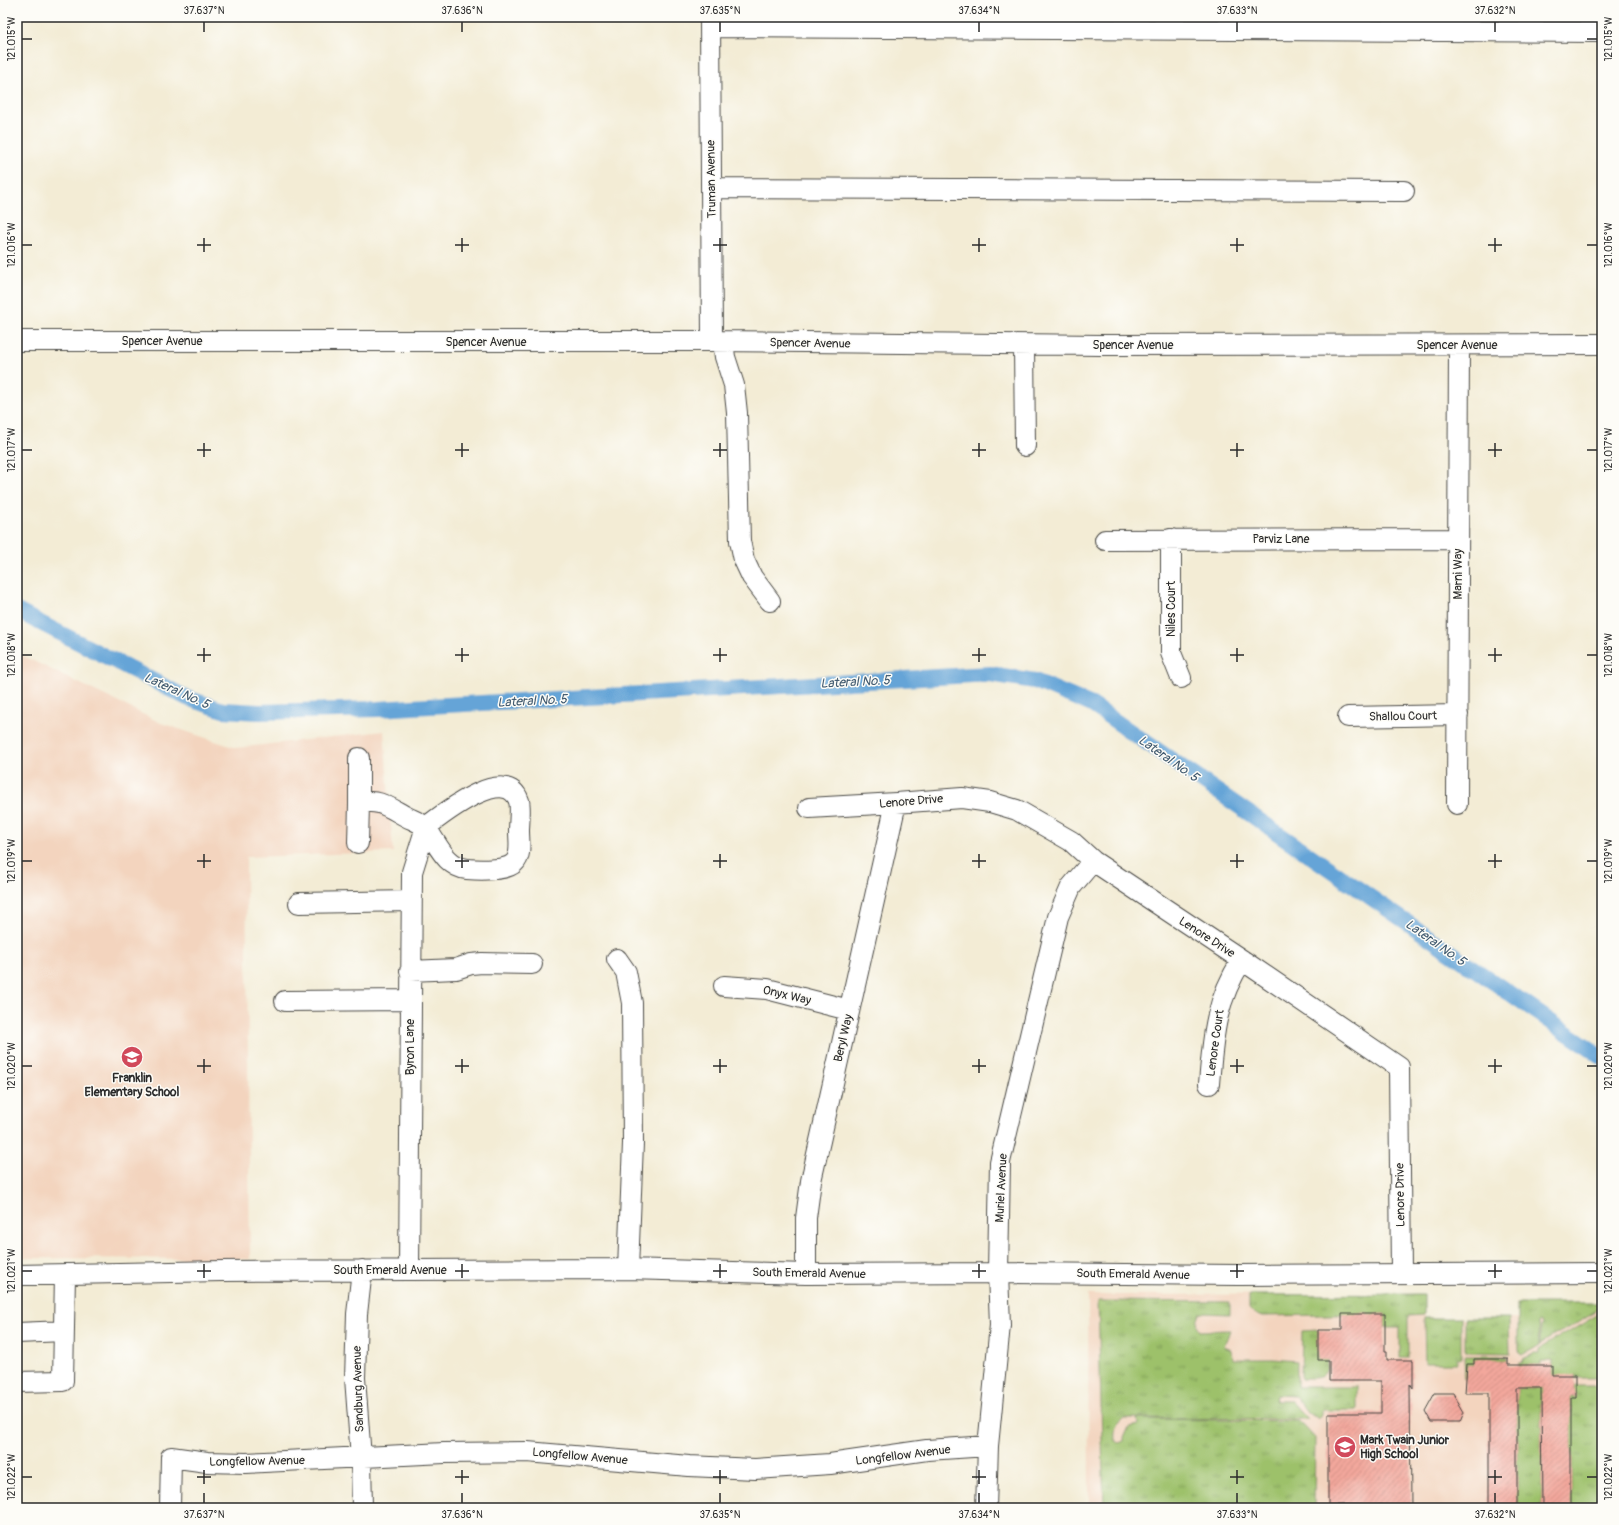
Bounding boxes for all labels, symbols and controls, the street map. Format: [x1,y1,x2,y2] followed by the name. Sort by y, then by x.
[184,5,225,17] text: 37.637°N
[441,5,483,17] text: 37.636°N
[699,5,741,17] text: 37.635°N
[958,5,1000,17] text: 37.634°N
[1216,5,1258,17] text: 37.633°N
[1474,5,1516,17] text: 37.632°N
[6,16,18,61] text: 121.015°W
[1603,16,1615,61] text: 121.015°W
[703,140,720,218] street label: Truman Avenue
[6,222,18,268] text: 121.016°W
[1603,222,1615,268] text: 121.016°W
[122,334,203,349] street label: Spencer Avenue
[446,335,527,350] street label: Spencer Avenue
[769,335,851,352] street label: Spencer Avenue
[1093,338,1174,353] street label: Spencer Avenue
[1417,338,1498,353] street label: Spencer Avenue
[6,427,18,472] text: 121.017°W
[1603,427,1615,472] text: 121.017°W
[1252,532,1310,547] street label: Parviz Lane
[1451,549,1466,600] street label: Marni Way
[1164,581,1179,637] street label: Niles Court
[6,632,18,677] text: 121.018°W
[1603,632,1615,677] text: 121.018°W
[141,669,213,713] water label: Lateral No. 5
[820,672,892,692] water label: Lateral No. 5
[497,691,569,711] water label: Lateral No. 5
[1369,708,1437,725] street label: Shallou Court
[1135,732,1203,786] water label: Lateral No. 5
[878,791,944,812] street label: Lenore Drive
[6,838,18,883] text: 121.019°W
[1603,838,1615,883] text: 121.019°W
[1176,914,1238,961] street label: Lenore Drive
[1402,916,1470,970] water label: Lateral No. 5
[761,983,812,1008] street label: Onyx Way
[1203,1008,1228,1078] street label: Lenore Court
[831,1013,856,1063] street label: Beryl Way
[403,1019,418,1075] street label: Byron Lane
[6,1042,18,1090] text: 121.020°W
[1603,1042,1615,1090] text: 121.020°W
[119,1044,145,1070] school or university icon: Franklin Elementary School
[85,1071,180,1100] place label: Franklin Elementary School
[992,1153,1011,1223] street label: Muriel Avenue
[1392,1163,1409,1227] street label: Lenore Drive
[6,1248,18,1293] text: 121.021°W
[1603,1248,1615,1293] text: 121.021°W
[333,1263,447,1278] street label: South Emerald Avenue
[752,1265,866,1282] street label: South Emerald Avenue
[1076,1266,1190,1283] street label: South Emerald Avenue
[349,1345,368,1433] street label: Sandburg Avenue
[1360,1433,1450,1462] place label: Mark Twain Junior High School
[1332,1434,1358,1460] school or university icon: Mark Twain Junior High School
[855,1442,952,1469] street label: Longfellow Avenue
[532,1445,628,1468] street label: Longfellow Avenue
[6,1453,18,1500] text: 121.022°W
[209,1453,305,1470] street label: Longfellow Avenue
[1603,1453,1615,1500] text: 121.022°W
[184,1509,225,1521] text: 37.637°N
[441,1509,483,1521] text: 37.636°N
[699,1509,741,1521] text: 37.635°N
[958,1509,1000,1521] text: 37.634°N
[1216,1509,1258,1521] text: 37.633°N
[1474,1509,1516,1521] text: 37.632°N

